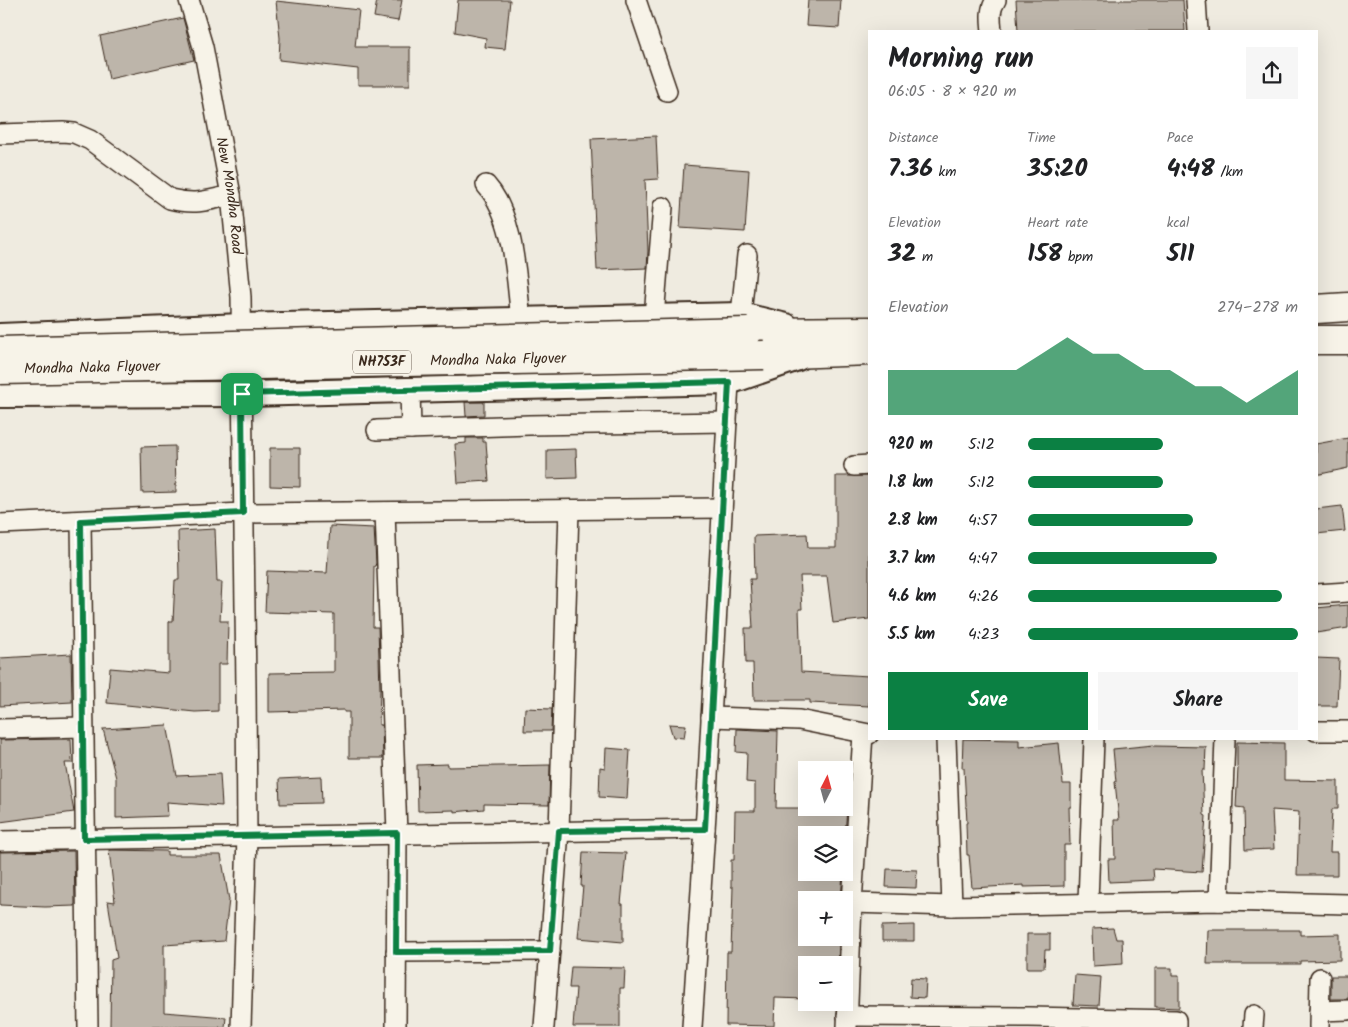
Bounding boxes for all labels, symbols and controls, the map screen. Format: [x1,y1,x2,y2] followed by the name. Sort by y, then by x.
[888,37,1034,82] text: Morning run
[1246,47,1298,99] button: share
[888,79,1017,104] text: 06:05 · 8 × 920 m
[888,127,938,149] text: Distance
[1027,127,1056,149] text: Time
[1167,127,1193,149] text: Pace
[208,135,249,256] street label: New Mondha Road
[888,149,933,189] text: 7.36
[1027,149,1087,189] text: 35:20
[1167,149,1215,189] text: 4:48
[933,161,956,183] text: km
[1215,161,1243,183] text: /km
[888,212,941,234] text: Elevation
[1027,212,1088,234] text: Heart rate
[1167,212,1189,234] text: kcal
[888,234,916,274] text: 32
[1027,234,1062,274] text: 158
[1167,234,1194,274] text: 511
[916,246,933,268] text: m
[1062,246,1093,268] text: bpm
[888,295,949,320] text: Elevation
[1217,295,1298,320] text: 274–278 m
[430,347,567,374] street label: Mondha Naka Flyover
[353,351,411,374] road number: NH753F
[24,355,161,382] street label: Mondha Naka Flyover
[221,373,263,415] pin
[228,380,256,408] icon: arrive
[888,432,933,457] text: 920 m
[968,432,995,457] text: 5:12
[888,470,933,495] text: 1.8 km
[968,470,995,495] text: 5:12
[888,508,938,533] text: 2.8 km
[968,508,997,533] text: 4:57
[888,546,935,571] text: 3.7 km
[968,546,997,571] text: 4:47
[888,584,936,609] text: 4.6 km
[968,584,999,609] text: 4:26
[888,622,935,647] text: 5.5 km
[968,622,999,647] text: 4:23
[888,672,1088,730] button: Save
[1098,672,1298,730] button: Share
[798,761,852,816] north arrow
[798,761,853,1011] map controls
[798,826,853,881] button: layers
[798,891,853,946] button: +
[798,956,853,1011] button: −

